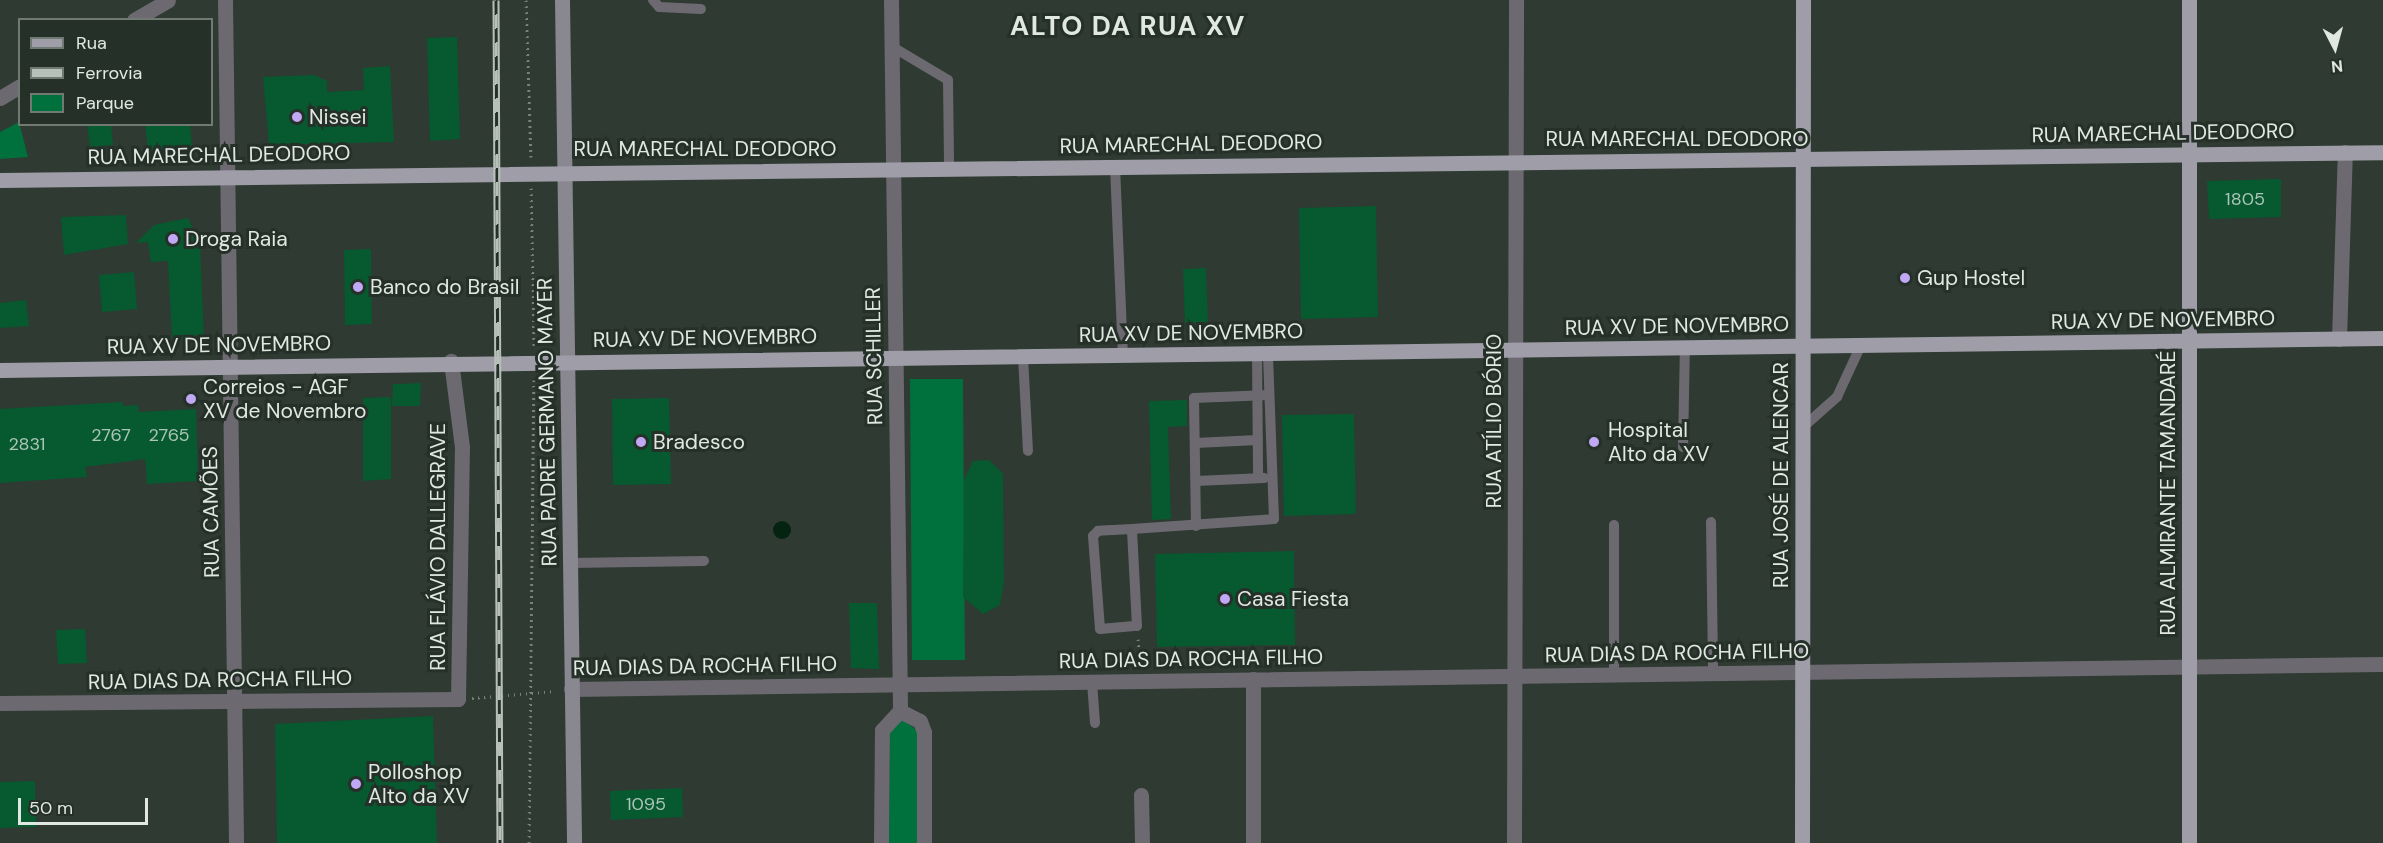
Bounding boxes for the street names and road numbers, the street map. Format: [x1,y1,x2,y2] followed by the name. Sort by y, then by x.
[2031,118,2295,148] street label: RUA MARECHAL DEODORO
[1545,126,1809,152] street label: RUA MARECHAL DEODORO
[1059,129,1323,159] street label: RUA MARECHAL DEODORO
[573,136,837,162] street label: RUA MARECHAL DEODORO
[87,140,351,170] street label: RUA MARECHAL DEODORO
[532,278,562,566] street label: RUA PADRE GERMANO MAYER
[860,287,888,425] street label: RUA SCHILLER
[2051,305,2275,335] street label: RUA XV DE NOVEMBRO
[1565,311,1789,341] street label: RUA XV DE NOVEMBRO
[1079,318,1303,348] street label: RUA XV DE NOVEMBRO
[593,323,817,353] street label: RUA XV DE NOVEMBRO
[107,330,331,360] street label: RUA XV DE NOVEMBRO
[1481,334,1507,508] street label: RUA ATÍLIO BÓRIO
[2155,351,2181,635] street label: RUA ALMIRANTE TAMANDARÉ
[1768,362,1794,588] street label: RUA JOSÉ DE ALENCAR
[425,423,451,671] street label: RUA FLÁVIO DALLEGRAVE
[197,446,225,578] street label: RUA CAMÕES
[1545,638,1809,668] street label: RUA DIAS DA ROCHA FILHO
[1059,644,1323,674] street label: RUA DIAS DA ROCHA FILHO
[573,651,837,681] street label: RUA DIAS DA ROCHA FILHO
[88,665,352,695] street label: RUA DIAS DA ROCHA FILHO

